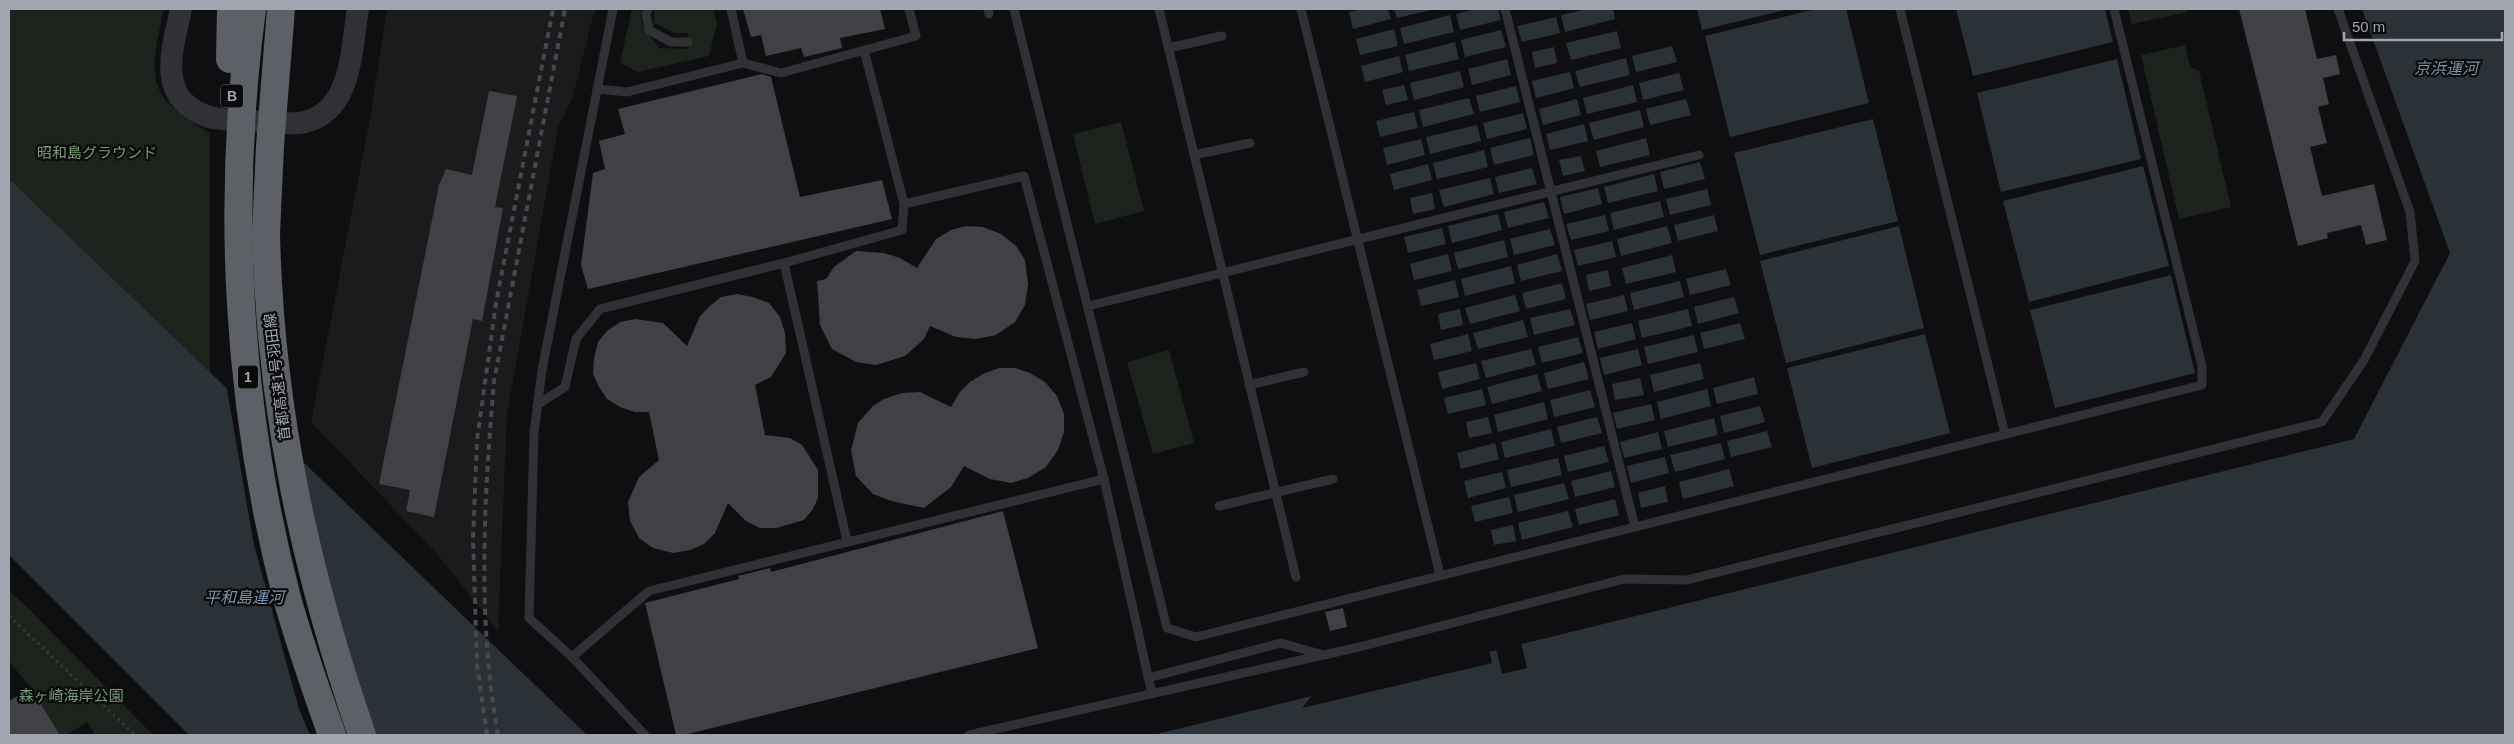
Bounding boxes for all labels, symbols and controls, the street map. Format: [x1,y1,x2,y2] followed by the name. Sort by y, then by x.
[2344,10,2502,42] scale bar
[2352,18,2385,35] text: 50 m
[2414,60,2481,77] water label: 京浜運河
[221,84,243,108] road number: B
[37,144,157,161] park label: 昭和島グラウンド
[261,312,293,442] street label: 首都高速1号羽田線
[238,366,258,388] road number: 1
[204,589,287,606] water label: 平和島運河
[18,687,124,704] park label: 森ヶ崎海岸公園

